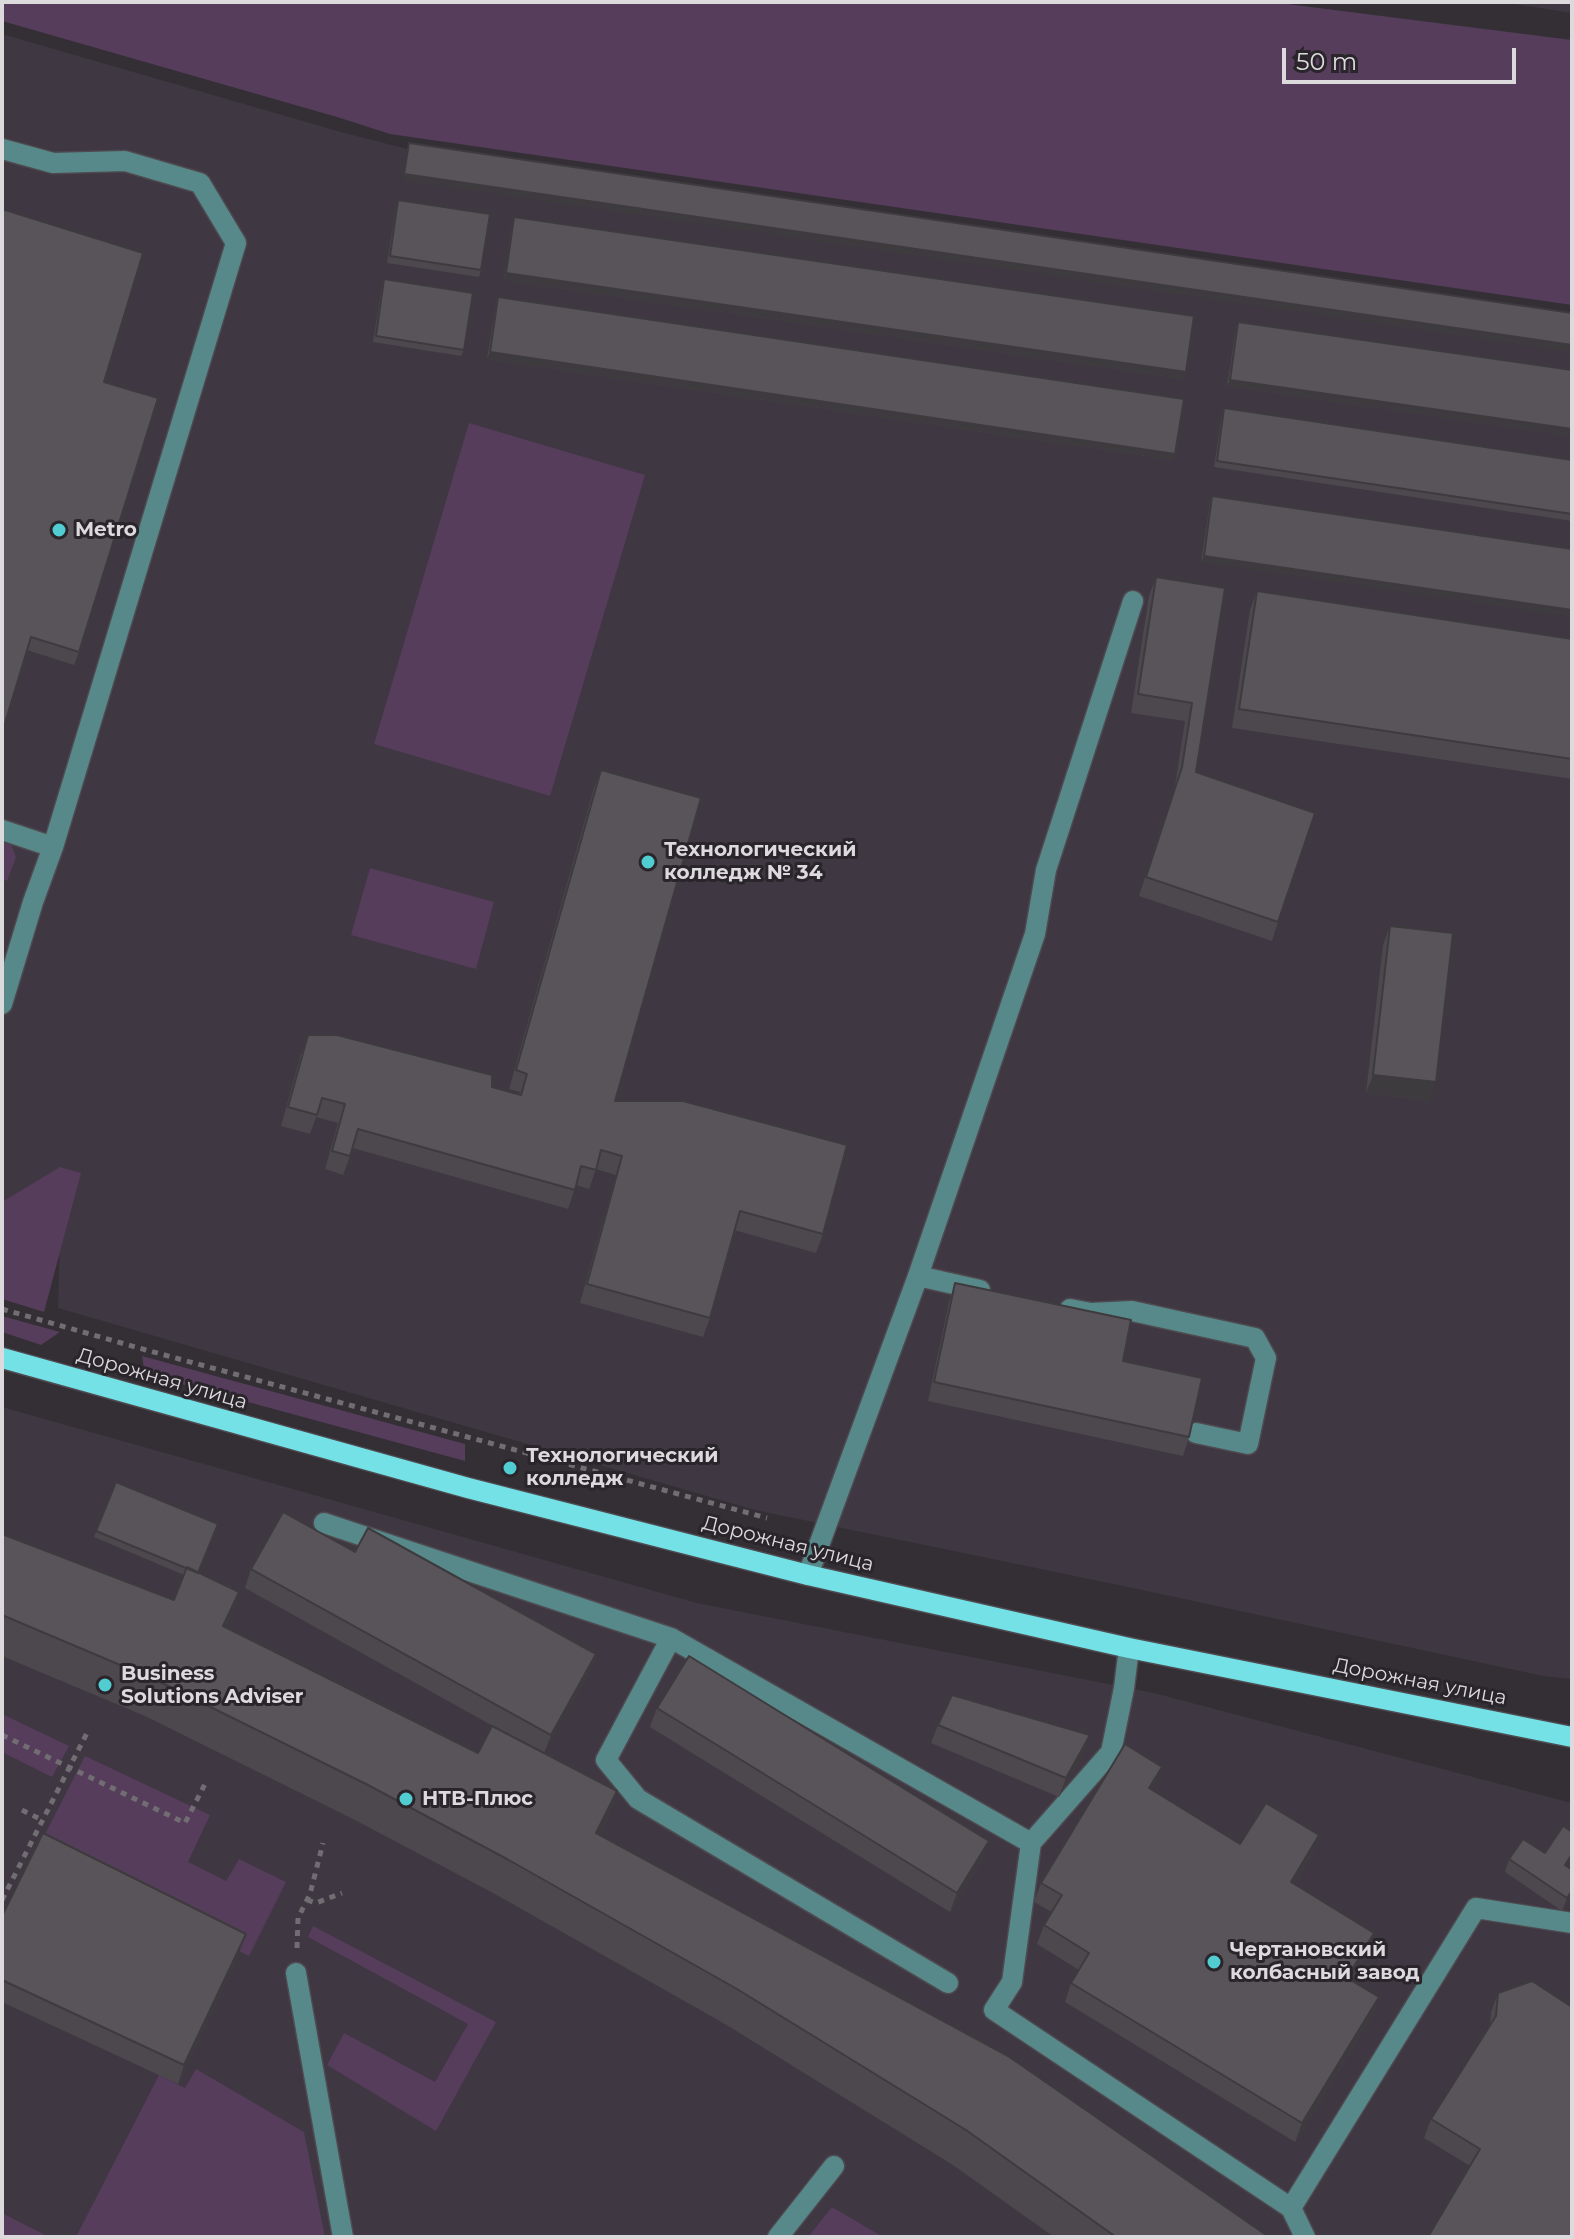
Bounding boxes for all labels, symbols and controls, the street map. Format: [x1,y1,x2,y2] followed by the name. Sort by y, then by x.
[1286,32,1520,82] scale bar
[1296,47,1357,76] text: 50 m
[75,518,137,542] place label: Metro
[50,521,68,539] marker: Metro
[664,838,856,885] place label: Технологический колледж № 34
[639,853,657,871] marker: Технологический колледж № 34
[74,1343,250,1415] street label: Дорожная улица
[526,1444,718,1491] place label: Технологический колледж
[501,1459,519,1477] marker: Технологический колледж
[700,1511,876,1577] street label: Дорожная улица
[1331,1653,1509,1711] street label: Дорожная улица
[121,1662,303,1709] place label: Business Solutions Adviser
[96,1676,114,1694] marker: Business Solutions Adviser
[422,1787,533,1811] place label: НТВ-Плюс
[397,1790,415,1808] marker: НТВ-Плюс
[1230,1938,1420,1985] place label: Чертановский колбасный завод
[1205,1953,1223,1971] marker: Чертановский колбасный завод

